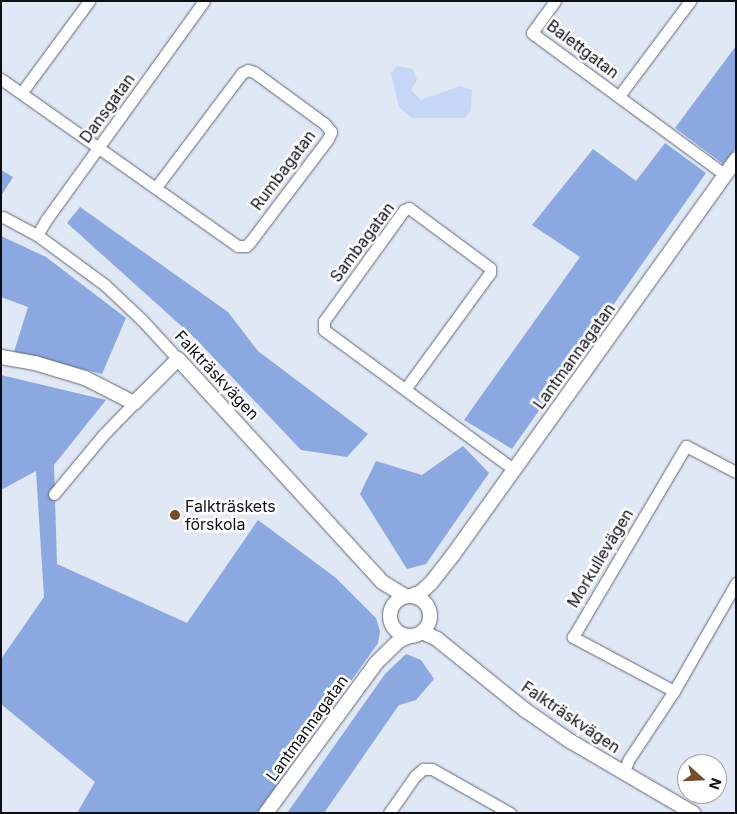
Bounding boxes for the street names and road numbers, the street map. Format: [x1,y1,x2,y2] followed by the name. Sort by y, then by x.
[543,16,623,82] street label: Balettgatan
[75,70,139,146] street label: Dansgatan
[247,126,319,214] street label: Rumbagatan
[326,198,398,286] street label: Sambagatan
[529,299,619,413] street label: Lantmannagatan
[171,327,263,423] street label: Falkträskvägen
[563,505,637,611] street label: Morkullevägen
[262,671,352,785] street label: Lantmannagatan
[518,677,624,757] street label: Falkträskvägen

